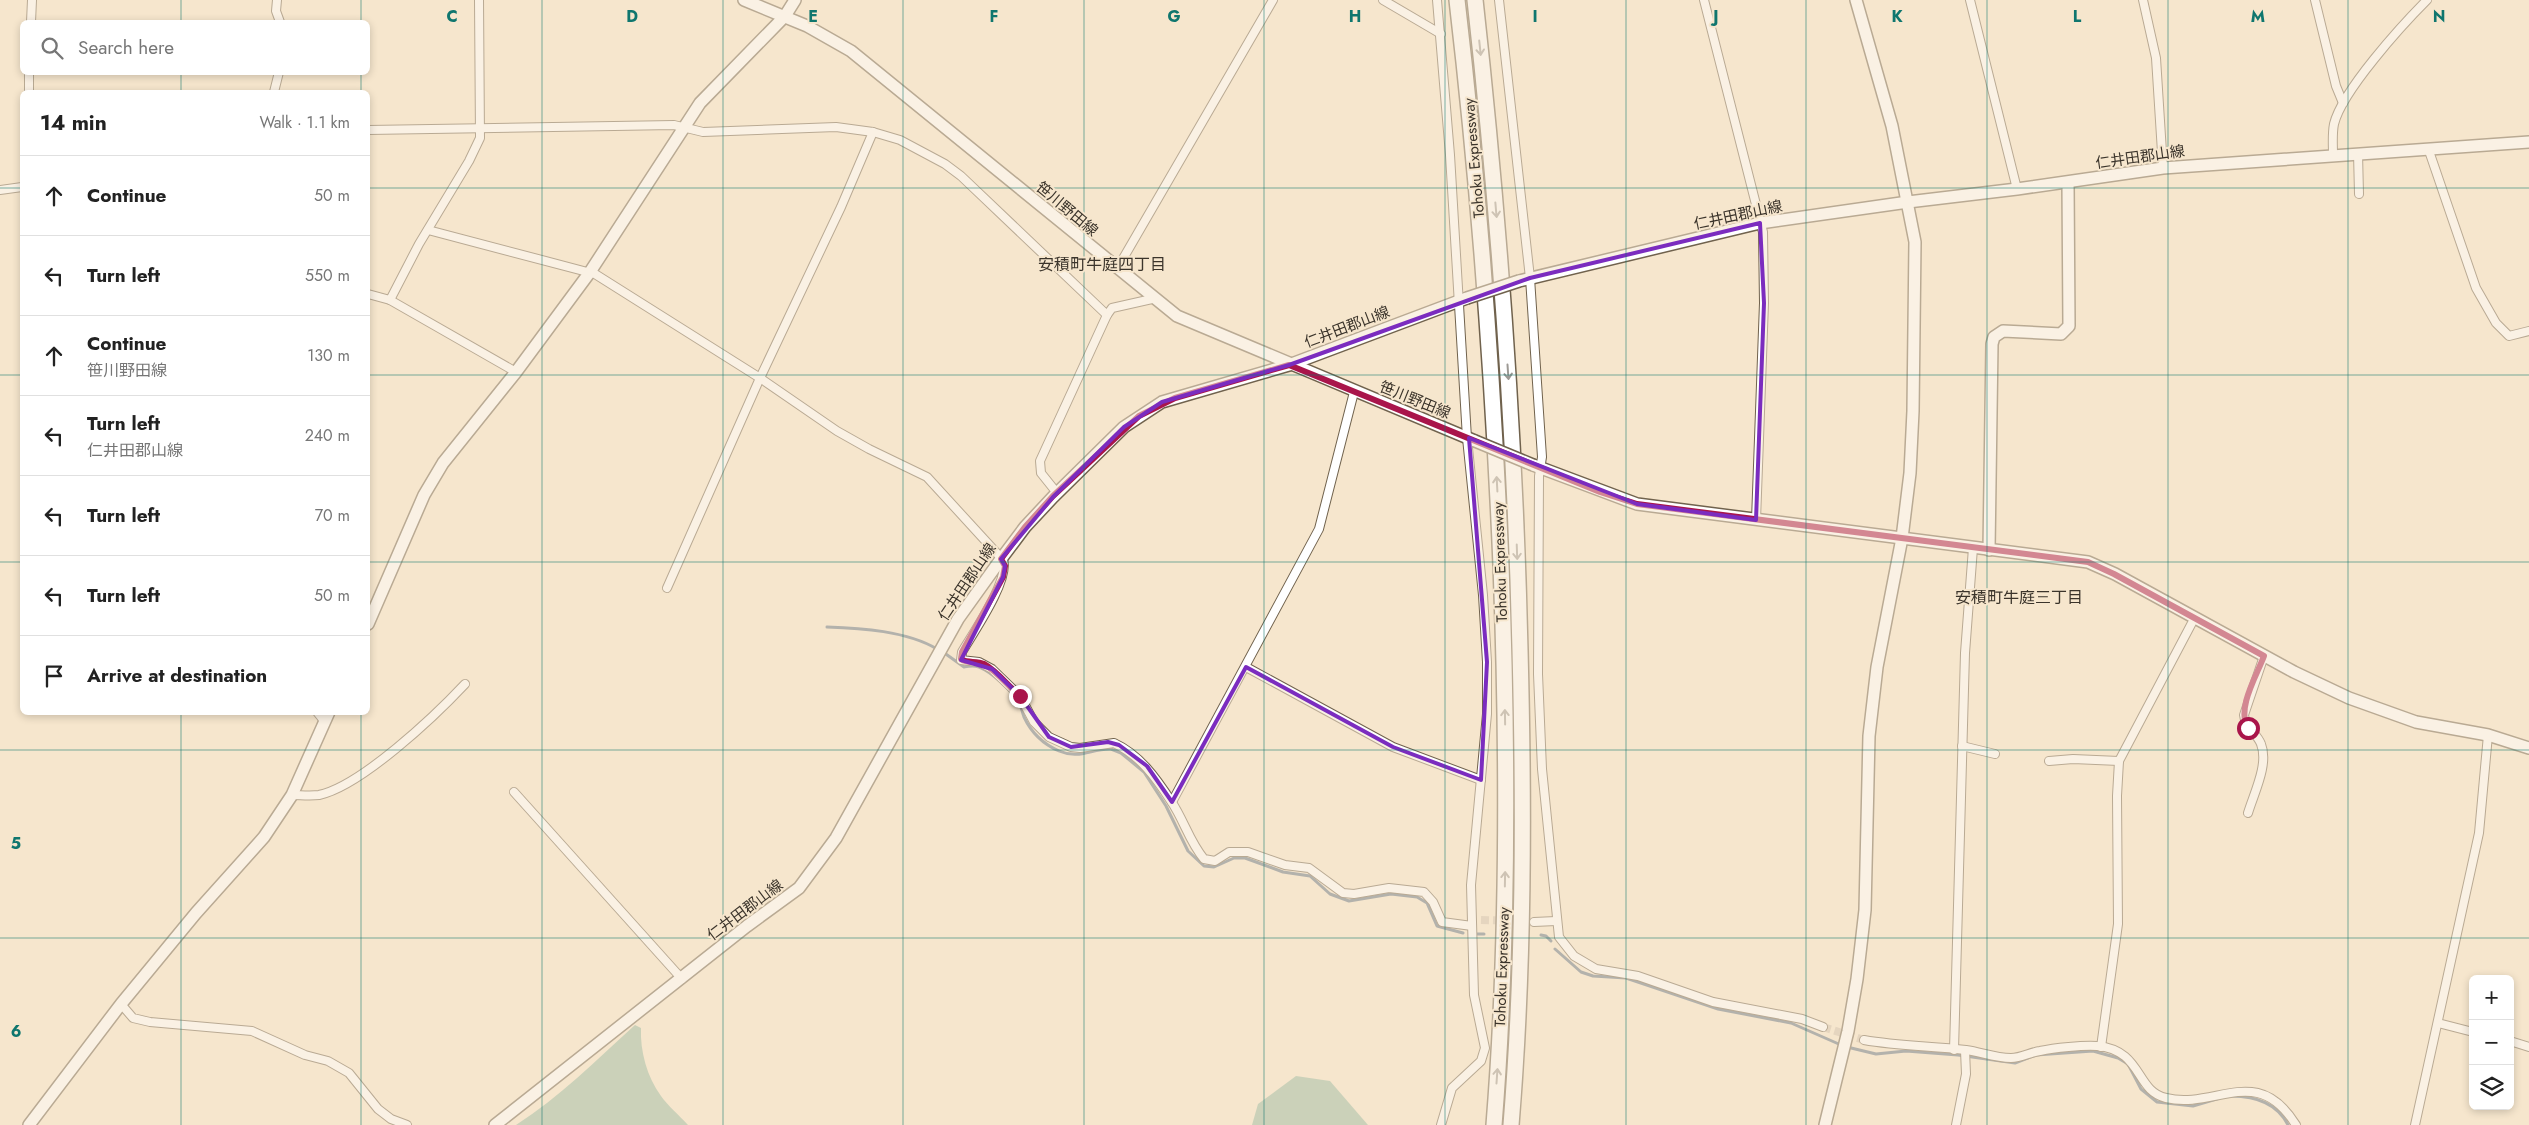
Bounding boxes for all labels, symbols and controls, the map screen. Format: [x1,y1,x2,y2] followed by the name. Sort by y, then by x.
[446,5,458,28] text: C
[626,5,638,28] text: D
[808,5,818,28] text: E
[990,5,998,28] text: F
[1167,5,1181,28] text: G
[1349,5,1361,28] text: H
[1532,5,1538,28] text: I
[1710,5,1719,28] text: J
[1891,5,1903,28] text: K
[2073,5,2082,28] text: L
[2251,5,2265,28] text: M
[2433,5,2445,28] text: N
[20,20,370,75] search box
[38,34,66,62] icon: search
[78,34,174,61] text: Search here
[1475,40,1485,56] one-way arrow
[1458,97,1490,219] street label: Tohoku Expressway
[40,108,107,138] text: 14 min
[259,111,350,134] text: Walk · 1.1 km
[2094,140,2186,174] street label: 仁井田郡山線
[1031,176,1103,242] street label: 笹川野田線
[40,182,68,210] icon: ahead
[87,182,166,209] text: Continue
[314,184,350,207] text: 50 m
[1692,195,1784,235] street label: 仁井田郡山線
[1491,202,1501,218] one-way arrow
[1038,253,1166,276] district label: 安積町牛庭四丁目
[40,262,68,290] icon: left
[87,262,160,289] text: Turn left
[305,264,350,287] text: 550 m
[1301,301,1393,353] street label: 仁井田郡山線
[87,330,166,357] text: Continue
[40,342,68,370] icon: ahead
[307,344,350,367] text: 130 m
[87,359,167,382] text: 笹川野田線
[1504,364,1513,380] one-way arrow
[1376,376,1454,424] street label: 笹川野田線
[87,410,160,437] text: Turn left
[40,422,68,450] icon: left
[305,424,350,447] text: 240 m
[87,439,183,462] text: 仁井田郡山線
[1493,476,1502,492] one-way arrow
[1487,501,1513,622] street label: Tohoku Expressway
[40,502,68,530] icon: left
[87,502,160,529] text: Turn left
[315,504,350,527] text: 70 m
[933,539,1001,625] street label: 仁井田郡山線
[1513,544,1522,560] one-way arrow
[40,582,68,610] icon: left
[87,582,160,609] text: Turn left
[314,584,350,607] text: 50 m
[1955,586,2083,609] district label: 安積町牛庭三丁目
[40,662,68,690] icon: arrive
[87,662,267,689] text: Arrive at destination
[1009,685,1032,708] route end
[1500,709,1510,725] one-way arrow
[2237,717,2260,740] route start
[11,832,21,855] text: 5
[1500,871,1510,888] one-way arrow
[702,874,788,946] street label: 仁井田郡山線
[1489,906,1515,1027] street label: Tohoku Expressway
[2469,975,2514,1110] map controls
[2469,975,2514,1020] button: +
[11,1020,21,1043] text: 6
[2469,1020,2514,1065] button: −
[2469,1065,2514,1110] button: layers
[1492,1069,1501,1085] one-way arrow

